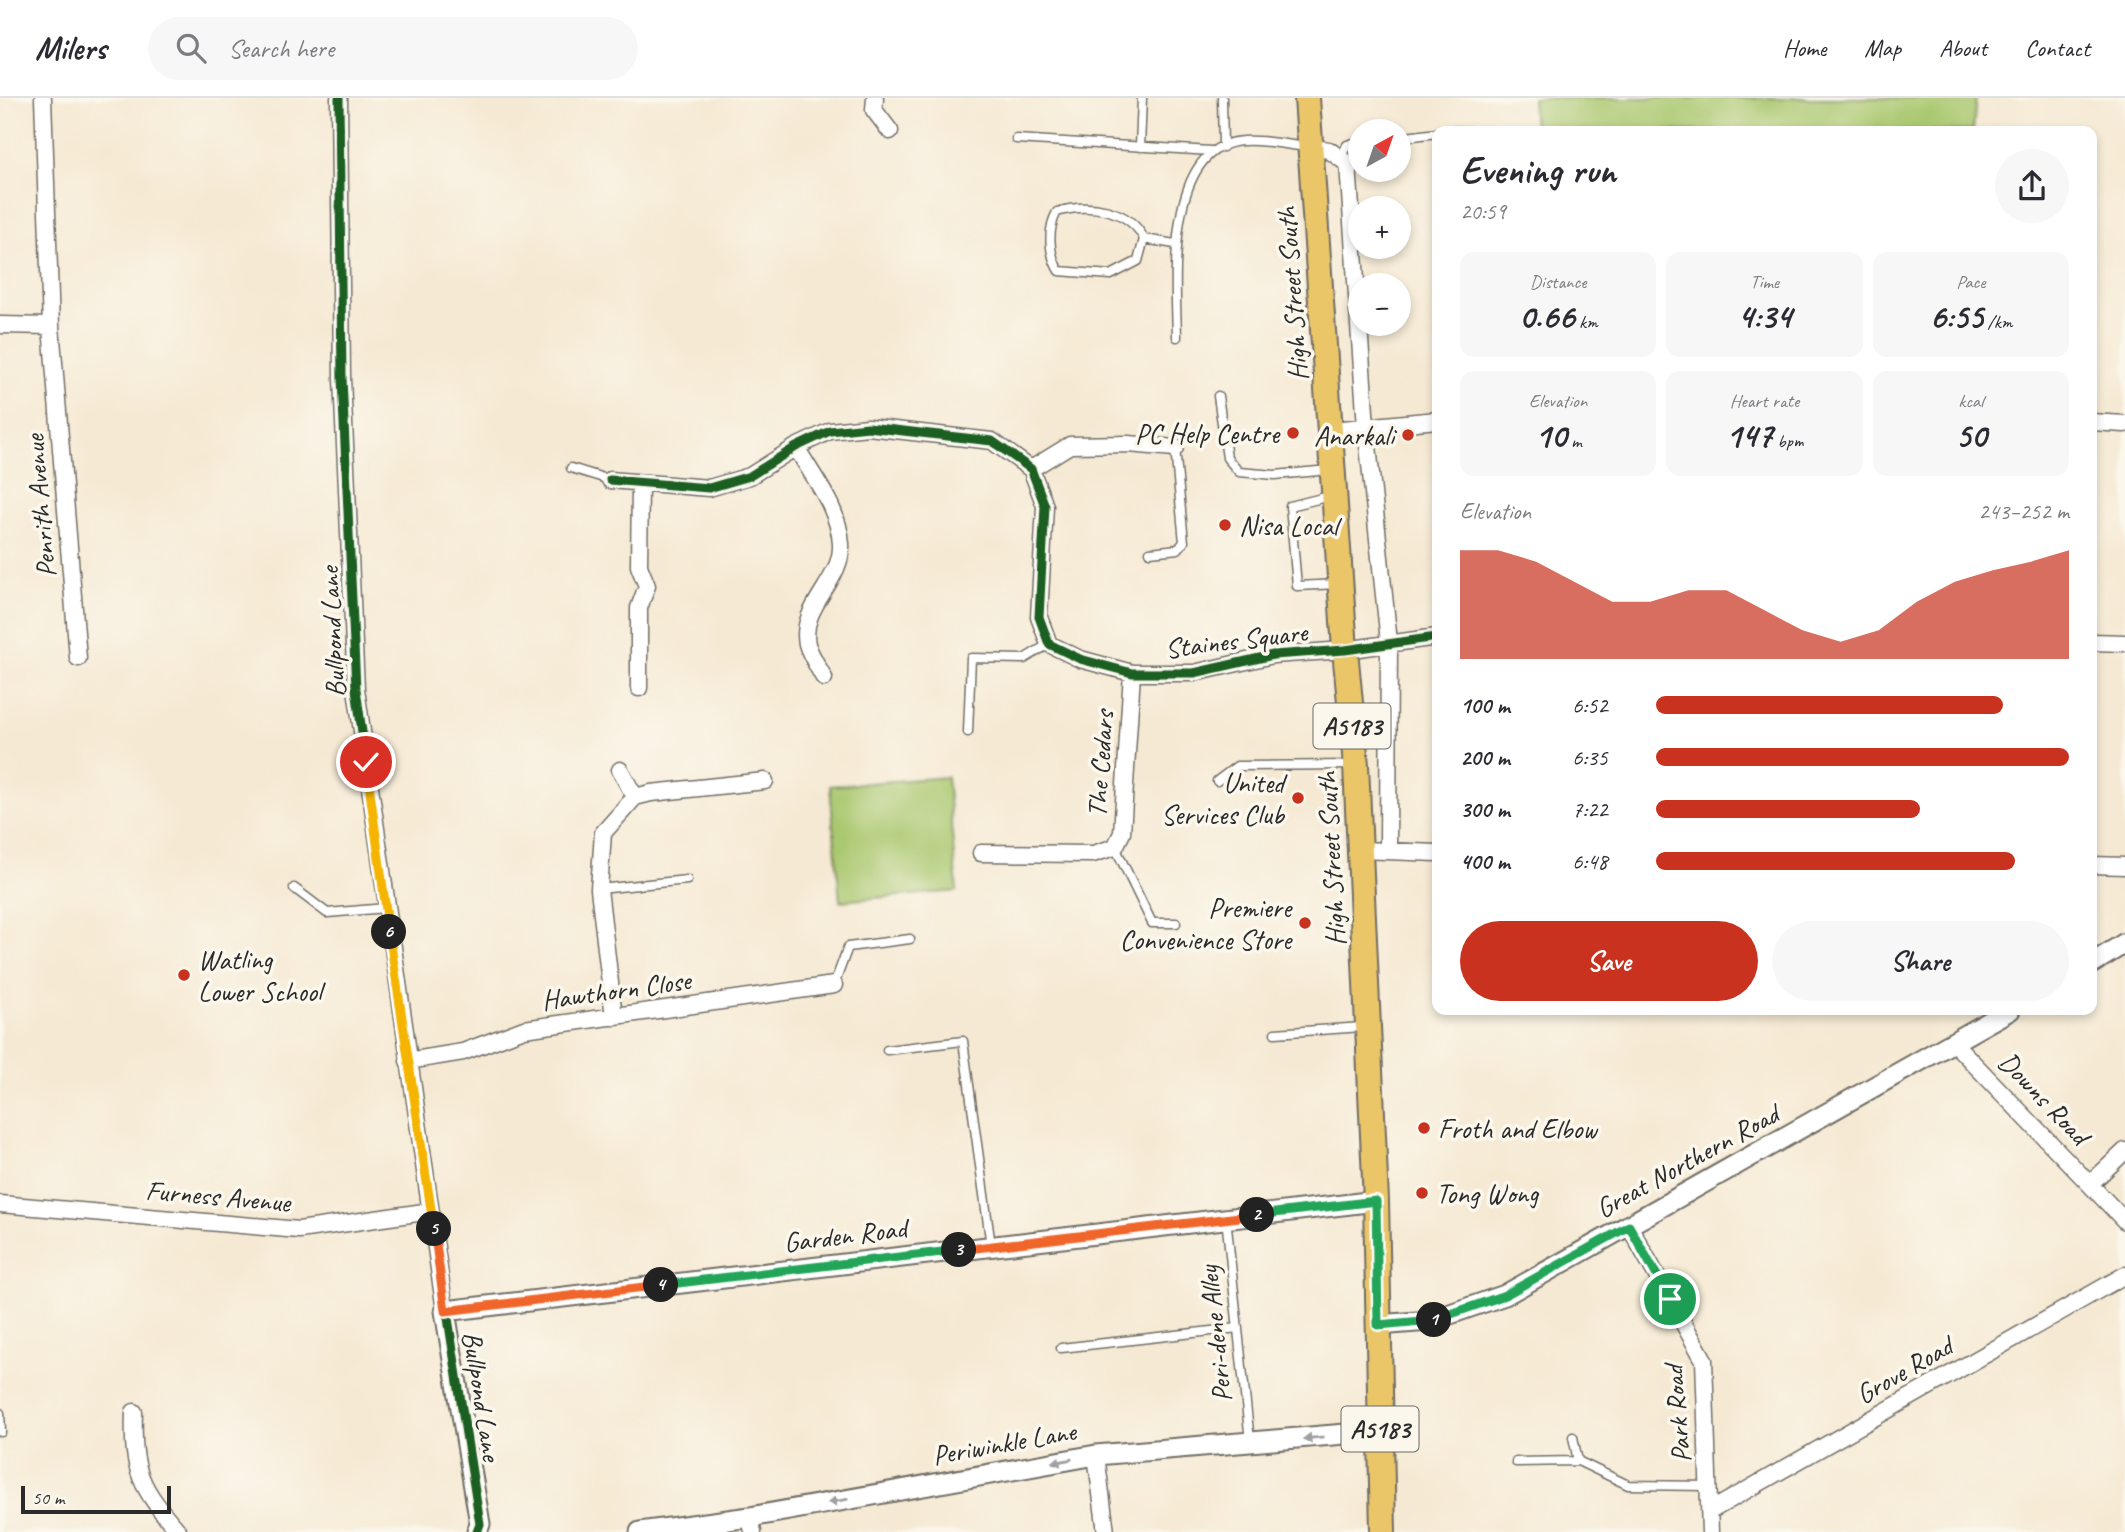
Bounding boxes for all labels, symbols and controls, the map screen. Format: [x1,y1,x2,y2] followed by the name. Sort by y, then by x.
[148,17,638,80] search box
[35,27,106,69] text: Milers
[172,29,210,67] icon: search
[228,32,334,65] text: Search here
[1783,33,1826,63] text: Home
[1864,33,1901,63] text: Map
[1939,33,1987,63] text: About
[2025,33,2090,63] text: Contact
[1348,119,1410,182] north arrow
[1348,119,1411,336] map controls
[1460,147,1616,194] text: Evening run
[1995,149,2069,223] button: share
[1348,196,1411,259] button: +
[1460,197,1506,226] text: 20:59
[1268,204,1316,382] street label: High Street South
[1530,270,1587,294] text: Distance
[1750,270,1779,294] text: Time
[1956,270,1985,294] text: Pace
[1348,273,1411,336] button: −
[1519,294,1574,339] text: 0.66
[1737,294,1792,339] text: 4:34
[1929,294,1983,339] text: 6:55
[1574,310,1598,334] text: km
[1983,310,2012,334] text: /km
[1529,389,1587,413] text: Elevation
[1730,389,1799,413] text: Heart rate
[1958,389,1983,413] text: kcal
[1535,413,1566,458] text: 10
[1726,413,1773,458] text: 147
[1955,413,1986,458] text: 50
[1135,416,1281,451] place label: PC Help Centre
[1314,418,1398,453] place label: Anarkali
[1285,425,1301,441] marker: PC Help Centre
[1400,427,1416,443] marker: Anarkali
[1566,429,1582,453] text: m
[1773,429,1803,453] text: bpm
[16,431,64,579] street label: Penrith Avenue
[1460,497,1531,526] text: Elevation
[1978,497,2069,526] text: 243–252 m
[1239,508,1343,543] place label: Nisa Local
[1217,517,1233,533] marker: Nisa Local
[311,564,353,698] street label: Bullpond Lane
[1163,614,1311,666] street label: Staines Square
[1460,691,1510,720] text: 100 m
[1572,691,1608,720] text: 6:52
[1314,704,1390,748] road number: A5183
[1079,707,1121,819] street label: The Cedars
[336,732,396,792] pin
[347,743,385,781] icon: check
[1460,743,1510,772] text: 200 m
[1572,743,1608,772] text: 6:35
[1161,765,1288,832] place label: United Services Club
[1309,769,1353,947] street label: High Street South
[1290,790,1306,806] marker: United Services Club
[1460,795,1510,824] text: 300 m
[1572,795,1608,824] text: 7:22
[1460,847,1510,876] text: 400 m
[1572,847,1608,876] text: 6:48
[1120,890,1293,957] place label: Premiere Convenience Store
[372,914,406,950] pin: 6
[1297,915,1313,931] marker: Premiere Convenience Store
[384,919,393,943] text: 6
[1460,921,1758,1001] button: Save
[1772,921,2069,1001] button: Share
[198,942,327,1009] place label: Watling Lower School
[539,962,695,1018] street label: Hawthorn Close
[176,967,192,983] marker: Watling Lower School
[1991,1044,2100,1155] street label: Downs Road
[1589,1094,1788,1226] street label: Great Northern Road
[1438,1111,1599,1146] place label: Froth and Elbow
[1416,1120,1432,1136] marker: Froth and Elbow
[144,1172,294,1220] street label: Furness Avenue
[1436,1176,1539,1211] place label: Tong Wong
[1414,1185,1430,1201] marker: Tong Wong
[1240,1198,1274,1232] pin: 2
[1252,1202,1261,1226] text: 2
[782,1210,912,1260] street label: Garden Road
[416,1212,452,1246] pin: 5
[429,1216,438,1240] text: 5
[942,1232,976,1268] pin: 3
[954,1237,963,1261] text: 3
[1190,1262,1240,1404] street label: Peri-dene Alley
[644,1268,678,1302] pin: 4
[1640,1269,1700,1329] pin
[656,1272,665,1296] text: 4
[1651,1280,1689,1318] icon: arrive
[1416,1302,1452,1338] pin: 1
[1429,1307,1438,1331] text: 1
[1849,1326,1962,1412] street label: Grove Road
[454,1329,510,1465] street label: Bullpond Lane
[1655,1360,1699,1464] street label: Park Road
[1342,1406,1418,1452] road number: A5183
[930,1413,1080,1473] street label: Periwinkle Lane
[1301,1433,1323,1444] one-way arrow
[1051,1456,1073,1467] one-way arrow
[21,1483,172,1515] scale bar
[32,1486,64,1510] text: 50 m
[827,1496,849,1507] one-way arrow

